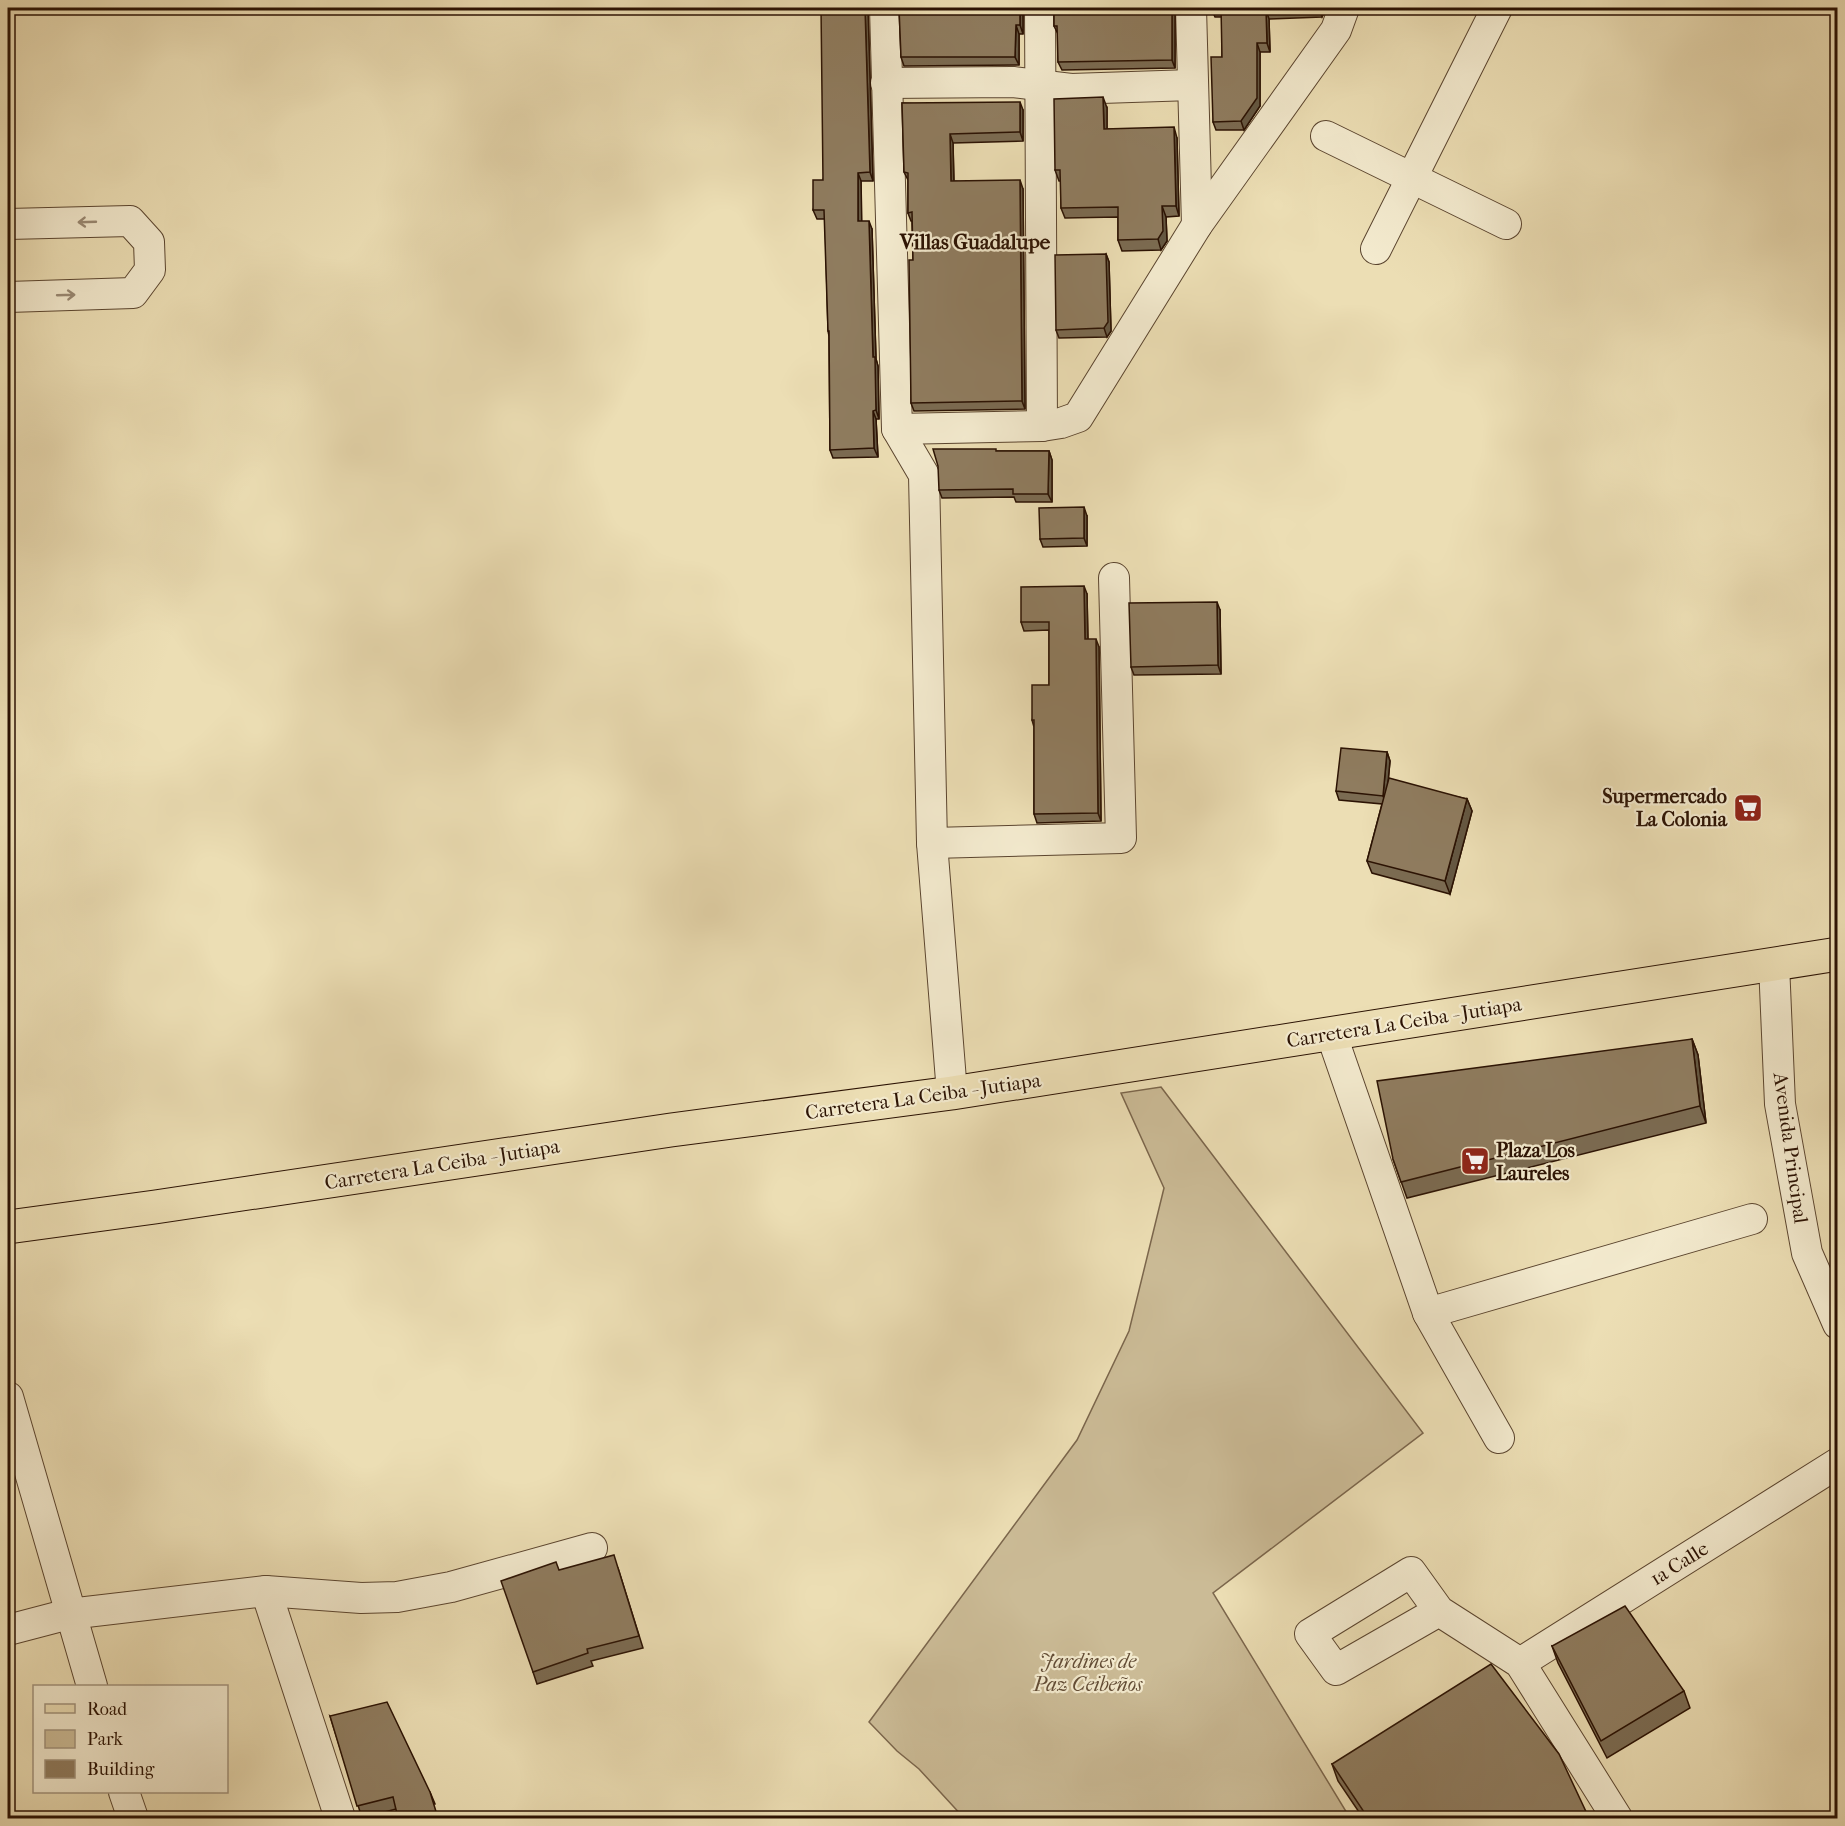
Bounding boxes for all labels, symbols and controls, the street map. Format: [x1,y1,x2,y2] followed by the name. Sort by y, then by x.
[77,216,97,228] one-way arrow
[899,230,1051,254] district label: Villas Guadalupe
[55,289,75,301] one-way arrow
[1602,785,1728,831] place label: Supermercado La Colonia
[1732,792,1764,824] supermarket icon: Supermercado La Colonia
[1285,992,1524,1052] street label: Carretera La Ceiba - Jutiapa
[804,1068,1043,1124] street label: Carretera La Ceiba - Jutiapa
[1768,1070,1813,1225] street label: Avenida Principal
[323,1134,562,1194] street label: Carretera La Ceiba - Jutiapa
[1496,1139,1576,1185] place label: Plaza Los Laureles
[1459,1145,1491,1177] supermarket icon: Plaza Los Laureles
[1646,1537,1713,1590] street label: 1a Calle
[1033,1650,1143,1696] park label: Jardines de Paz Ceibeños
[33,1685,228,1793] legend
[87,1699,127,1720] text: Road
[87,1729,124,1750] text: Park
[87,1759,155,1780] text: Building

